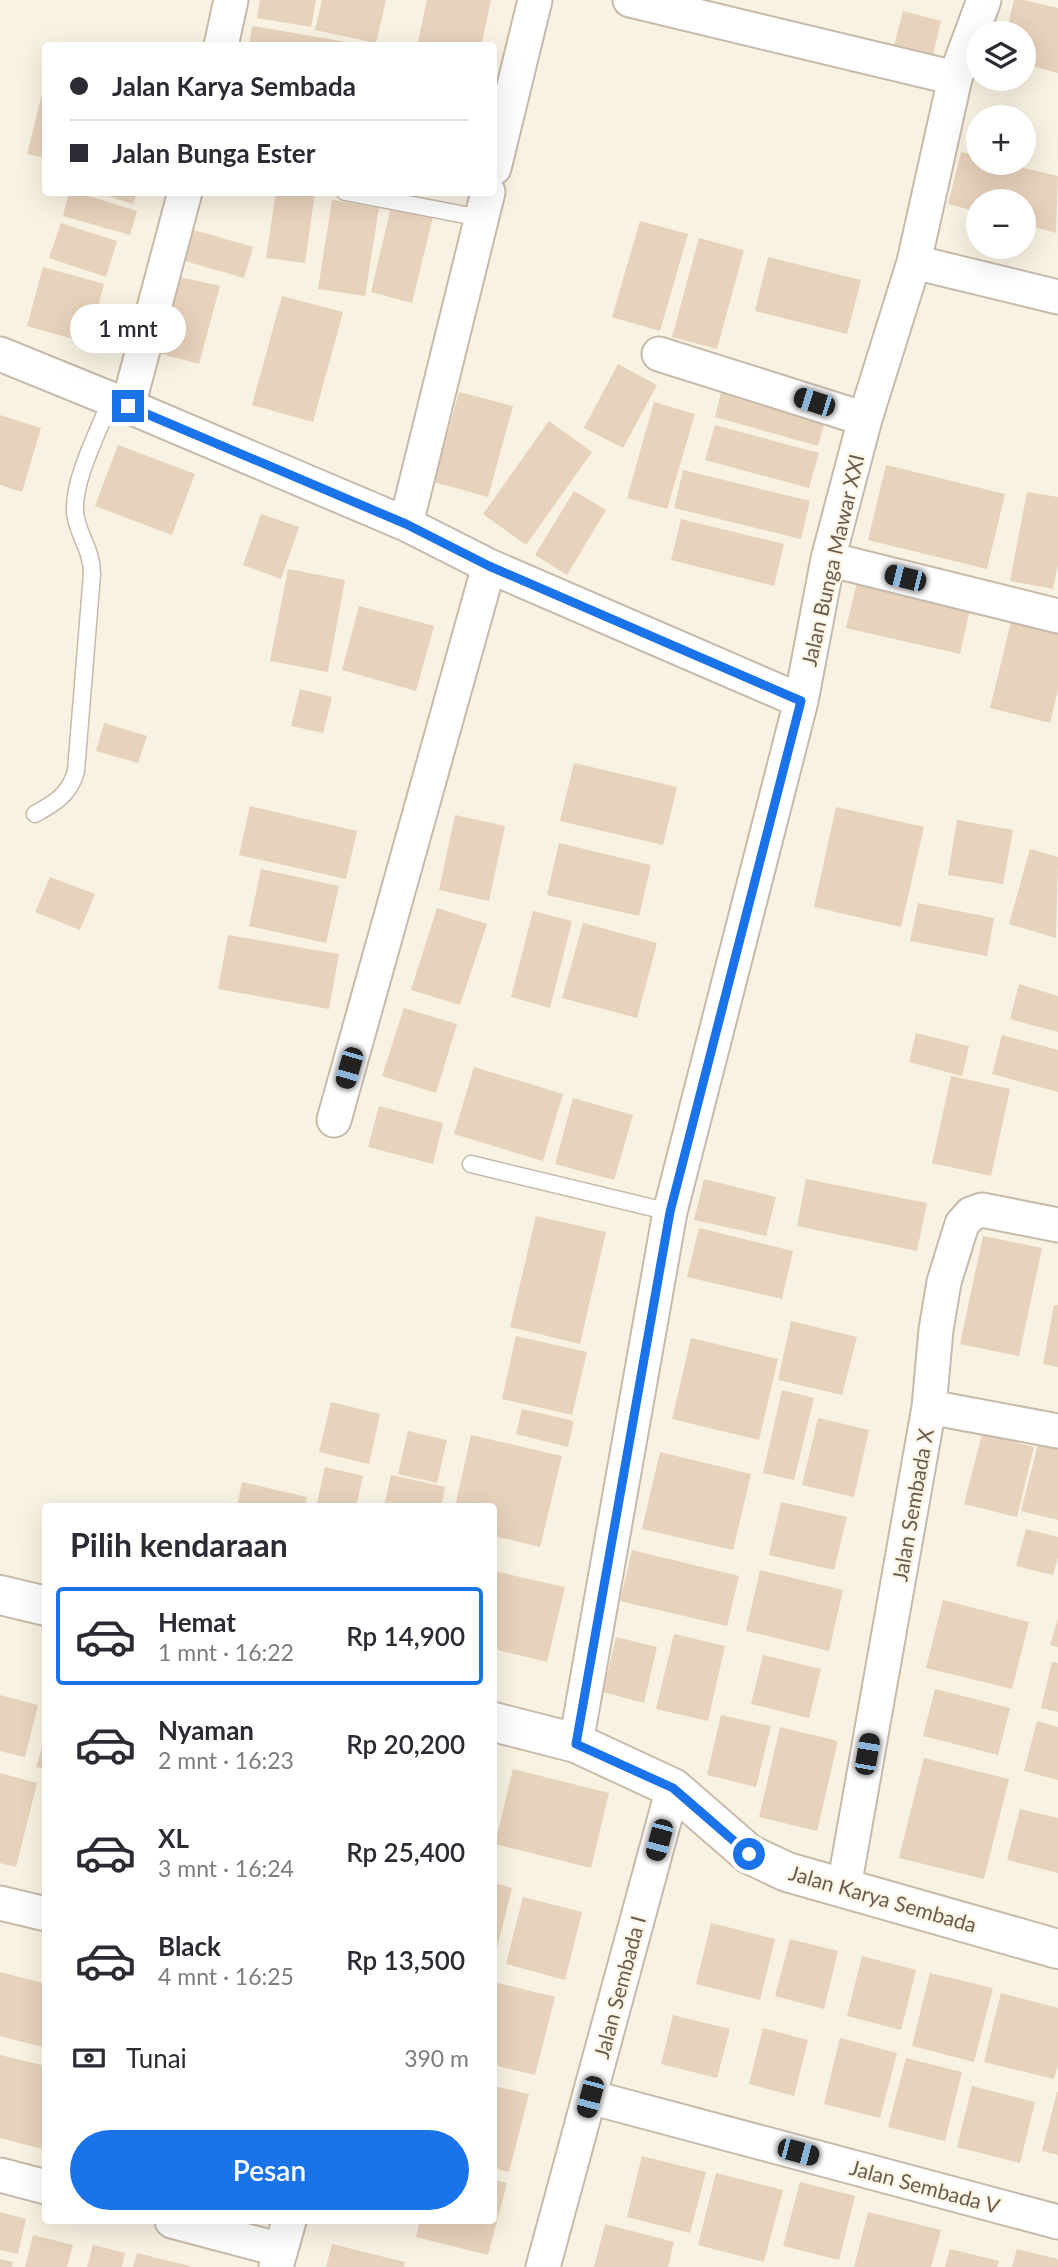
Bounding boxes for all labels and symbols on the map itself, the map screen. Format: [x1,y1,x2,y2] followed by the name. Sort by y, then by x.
[70,304,186,354] callout: 1 mnt
[791,386,838,418] car
[112,390,144,422] route end
[795,451,869,669] street label: Jalan Bunga Mawar XXI
[883,563,928,593] car
[334,1045,365,1091] car
[886,1426,938,1583] street label: Jalan Sembada X
[854,1731,881,1777] car
[644,1817,675,1863] car
[733,1838,765,1870] route start
[786,1859,980,1937] street label: Jalan Karya Sembada
[588,1913,650,2061] street label: Jalan Sembada I
[575,2074,606,2120] car
[775,2136,822,2168] car
[847,2154,1004,2218] street label: Jalan Sembada V

